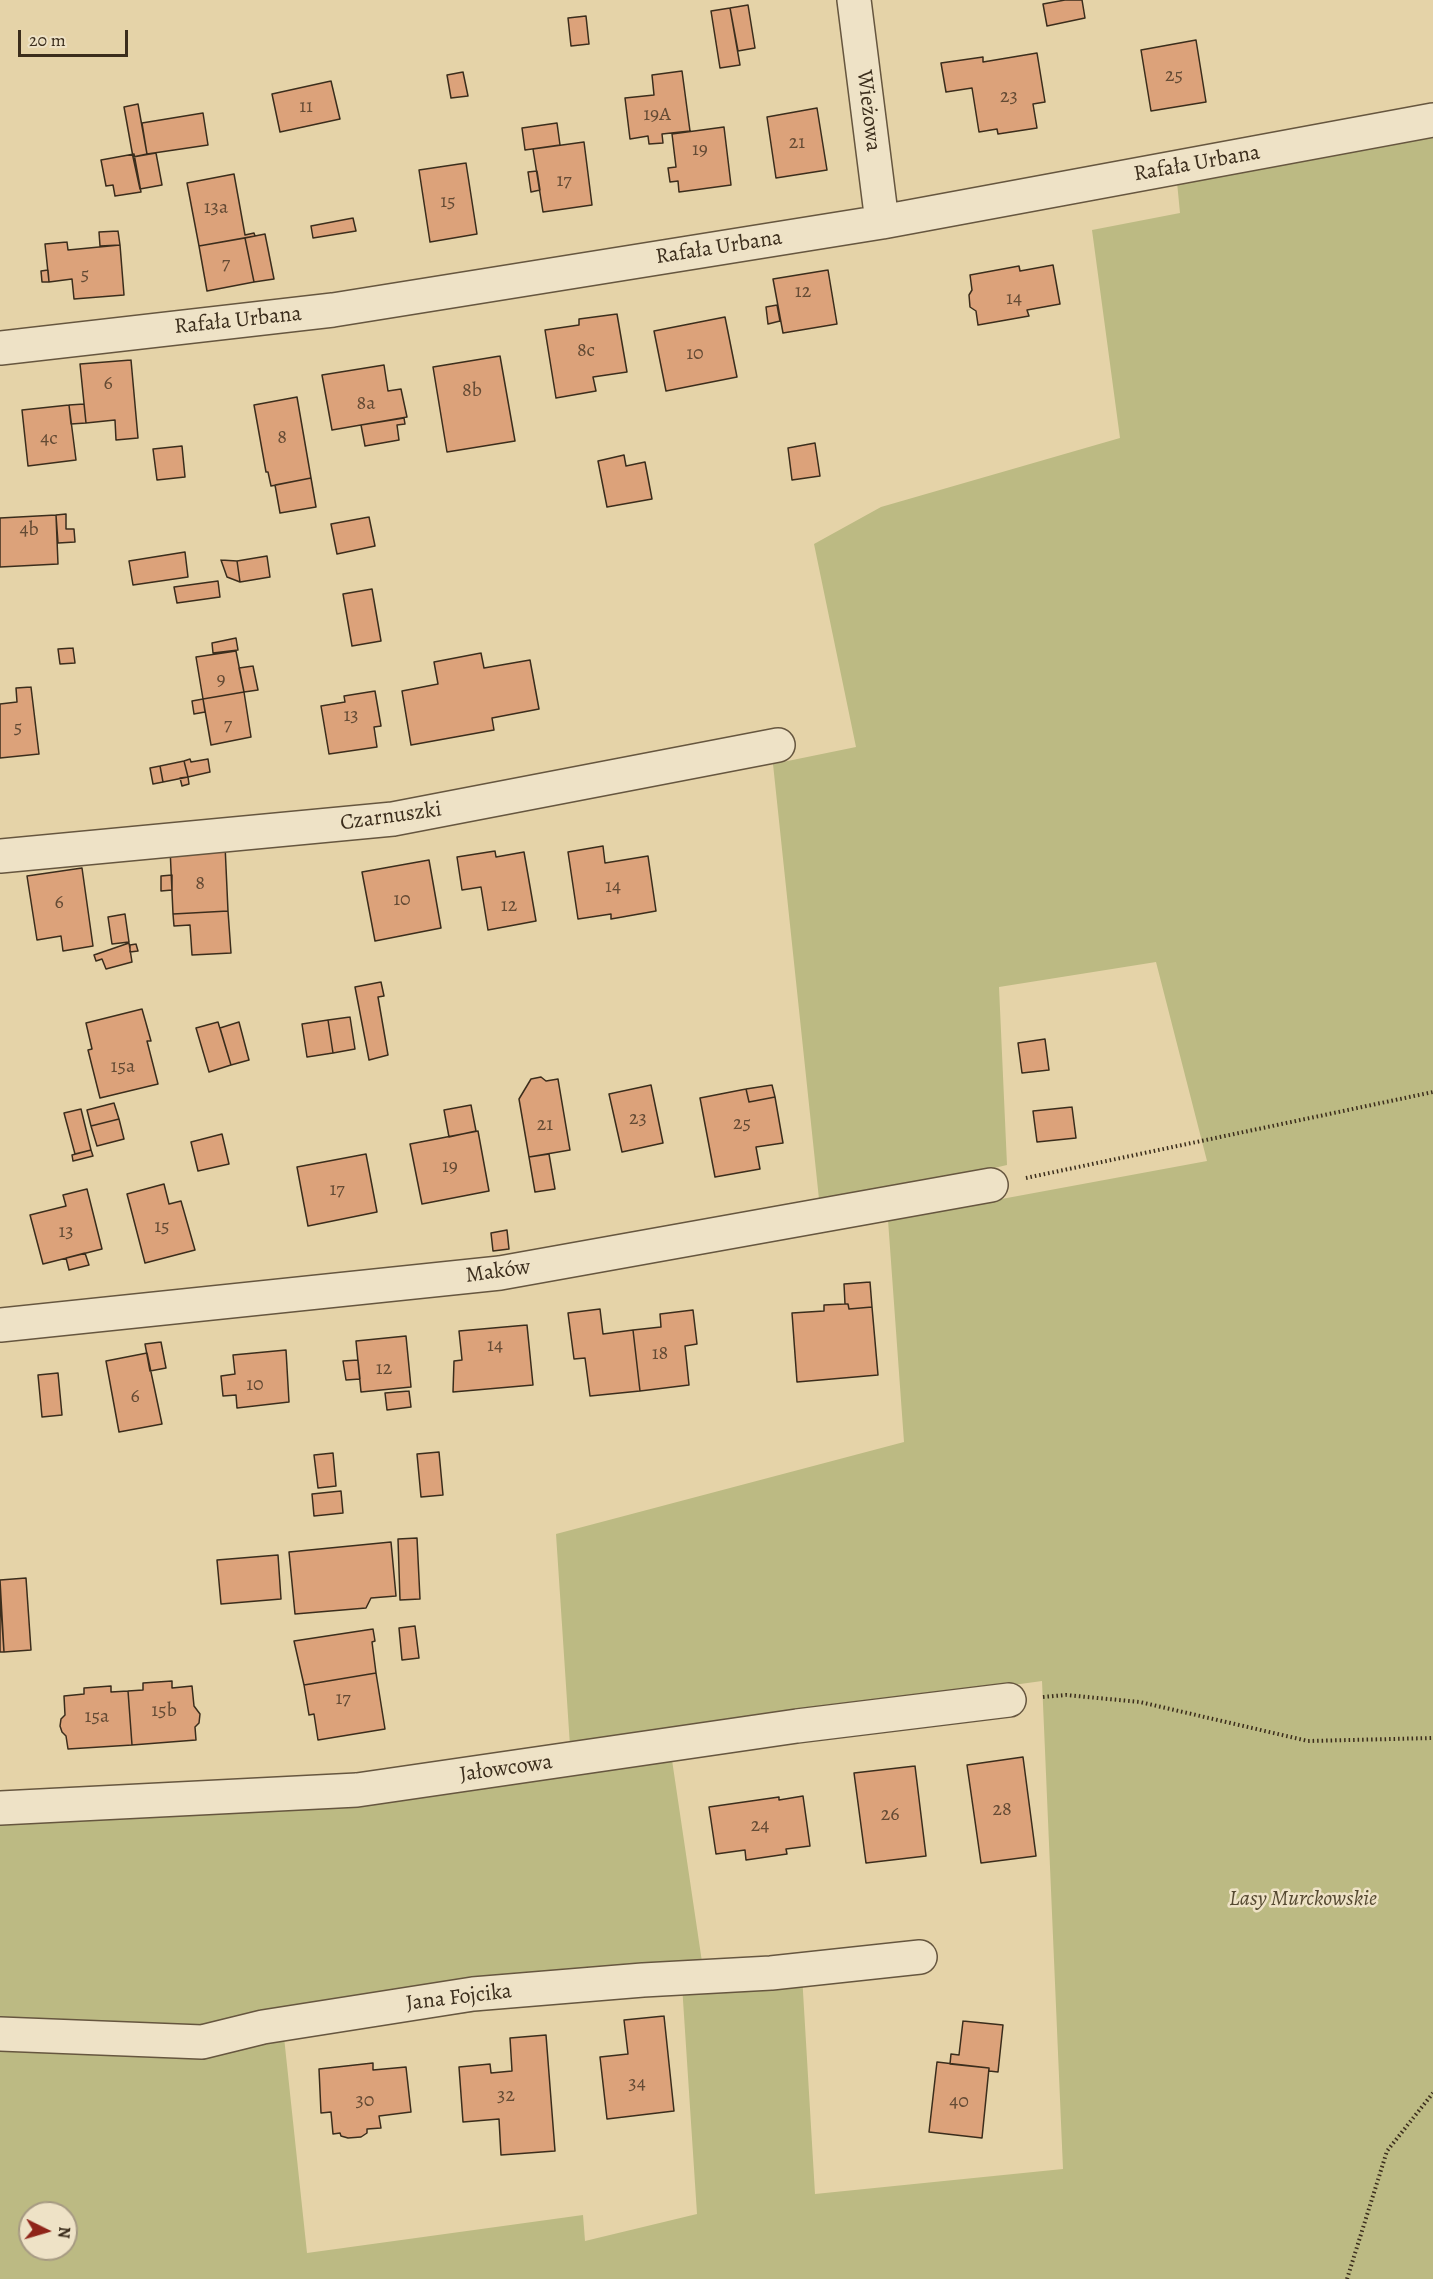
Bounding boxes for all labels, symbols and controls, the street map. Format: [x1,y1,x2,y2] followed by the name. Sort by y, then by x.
[21,18,130,56] scale bar
[29,28,66,52] text: 20 m
[1165,64,1183,88] house number: 25
[850,69,886,153] street label: Wieżowa
[1000,85,1018,109] house number: 23
[299,95,313,119] house number: 11
[643,103,671,127] house number: 19A
[789,131,805,155] house number: 21
[692,138,708,162] house number: 19
[1132,140,1262,188] street label: Rafała Urbana
[556,169,572,193] house number: 17
[440,190,456,214] house number: 15
[204,196,228,220] house number: 13a
[654,225,784,271] street label: Rafała Urbana
[222,252,230,276] house number: 7
[81,263,89,287] house number: 5
[795,280,811,304] house number: 12
[1006,287,1022,311] house number: 14
[173,301,303,341] street label: Rafała Urbana
[577,339,595,363] house number: 8c
[686,342,704,366] house number: 10
[103,372,113,396] house number: 6
[462,379,482,403] house number: 8b
[356,392,376,416] house number: 8a
[277,426,287,450] house number: 8
[40,427,58,451] house number: 4c
[19,518,39,542] house number: 4b
[216,668,226,692] house number: 9
[343,704,359,728] house number: 13
[224,713,232,737] house number: 7
[14,716,22,740] house number: 5
[339,797,443,837] street label: Czarnuszki
[195,872,205,896] house number: 8
[605,875,621,899] house number: 14
[393,888,411,912] house number: 10
[54,891,64,915] house number: 6
[501,894,517,918] house number: 12
[111,1055,135,1079] house number: 15a
[629,1107,647,1131] house number: 23
[733,1112,751,1136] house number: 25
[537,1113,553,1137] house number: 21
[442,1155,458,1179] house number: 19
[329,1178,345,1202] house number: 17
[154,1215,170,1239] house number: 15
[58,1220,74,1244] house number: 13
[464,1254,532,1290] street label: Maków
[487,1334,503,1358] house number: 14
[652,1342,668,1366] house number: 18
[376,1357,392,1381] house number: 12
[246,1373,264,1397] house number: 10
[130,1385,140,1409] house number: 6
[335,1687,351,1711] house number: 17
[151,1699,177,1723] house number: 15b
[85,1705,109,1729] house number: 15a
[458,1749,554,1789] street label: Jałowcowa
[992,1798,1012,1822] house number: 28
[881,1803,899,1827] house number: 26
[751,1814,769,1838] house number: 24
[1229,1887,1377,1913] park label: Lasy Murckowskie
[405,1978,513,2018] street label: Jana Fojcika
[628,2072,646,2096] house number: 34
[497,2084,515,2108] house number: 32
[356,2089,374,2113] house number: 30
[949,2090,969,2114] house number: 40
[18,2201,78,2261] north arrow
[52,2226,75,2239] text: N

